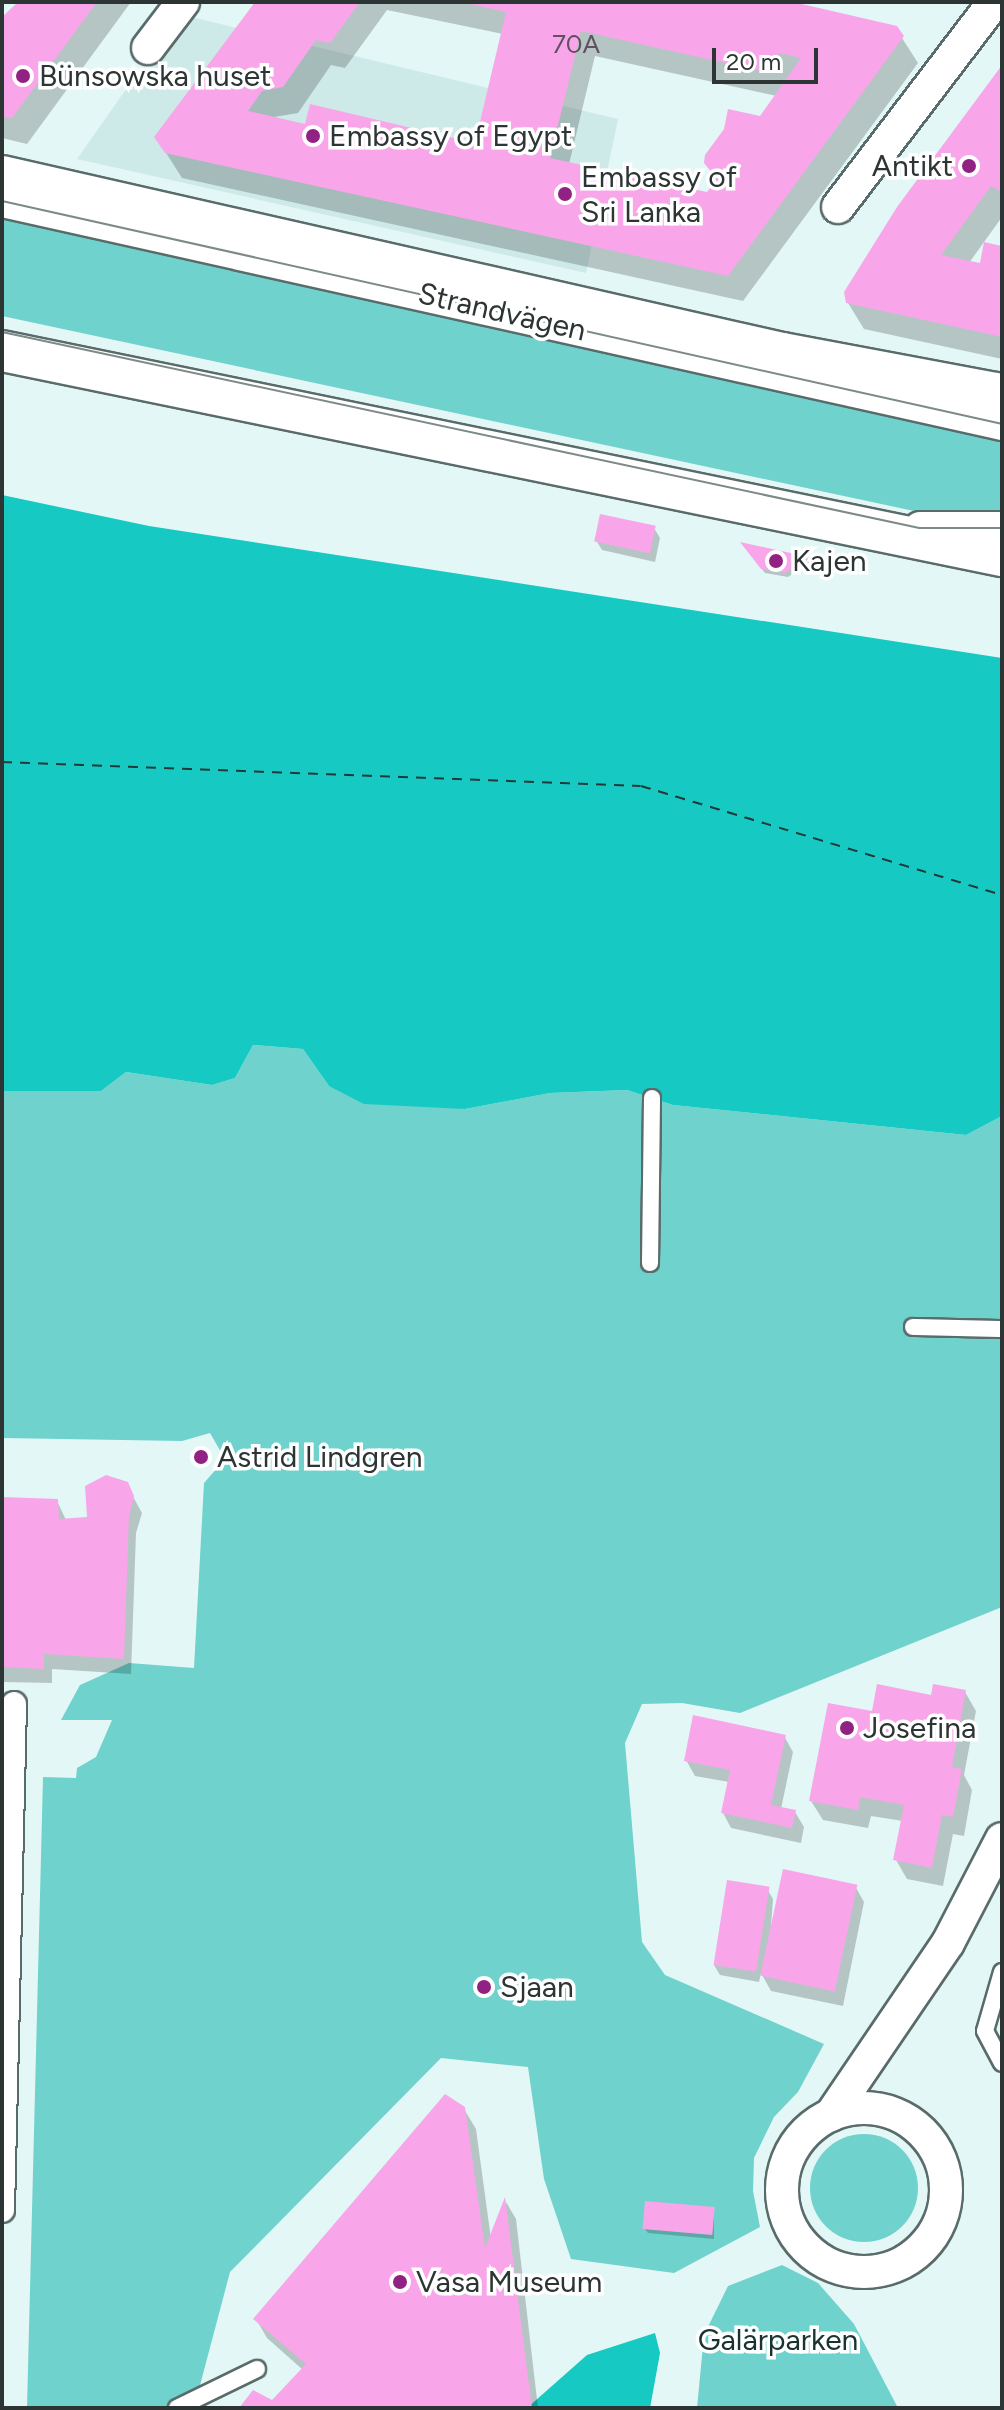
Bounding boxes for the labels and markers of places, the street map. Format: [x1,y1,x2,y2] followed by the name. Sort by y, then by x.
[39,58,271,94] place label: Bünsowska huset
[14,67,32,85] marker: Bünsowska huset
[329,118,572,154] place label: Embassy of Egypt
[304,127,322,145] marker: Embassy of Egypt
[872,148,953,184] place label: Antikt
[960,157,978,175] marker: Antikt
[581,159,737,230] place label: Embassy of Sri Lanka
[556,185,574,203] marker: Embassy of Sri Lanka
[792,543,867,579] place label: Kajen
[767,552,785,570] marker: Kajen
[217,1439,422,1475] place label: Astrid Lindgren
[192,1448,210,1466] marker: Astrid Lindgren
[863,1710,976,1746] place label: Josefina
[838,1719,856,1737] marker: Josefina
[500,1969,574,2005] place label: Sjaan
[475,1978,493,1996] marker: Sjaan
[416,2264,602,2300] place label: Vasa Museum
[391,2273,409,2291] marker: Vasa Museum

